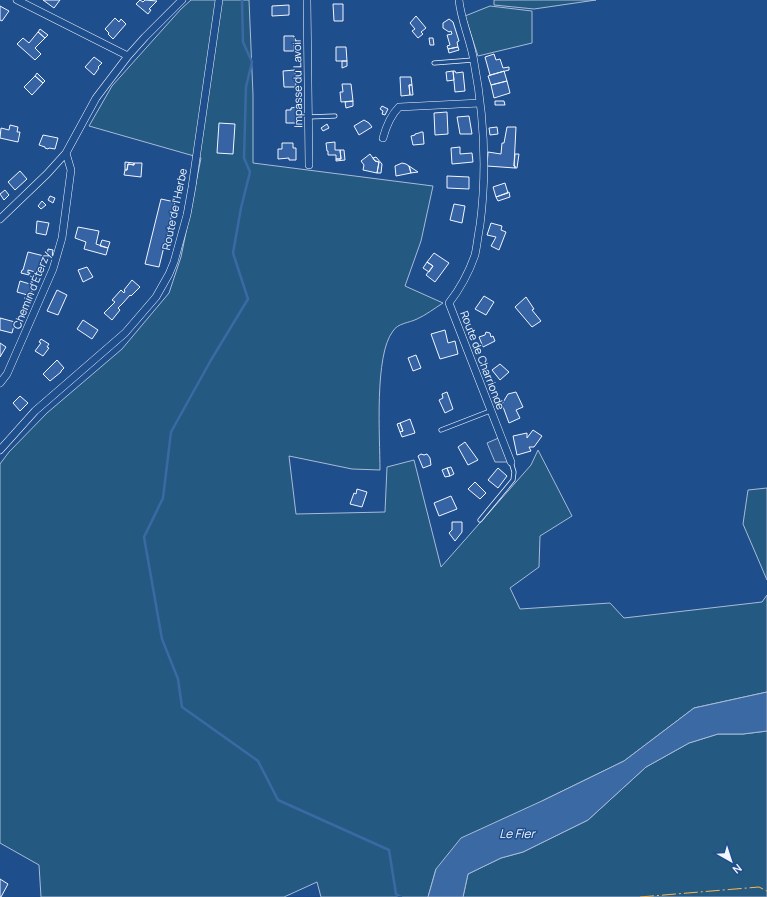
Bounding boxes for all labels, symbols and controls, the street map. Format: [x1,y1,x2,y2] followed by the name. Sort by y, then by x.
[289,38,305,128] street label: Impasse du Lavoir
[158,166,190,251] street label: Route de l'Herbe
[9,249,53,331] street label: Chemin d'Éterzy
[457,308,509,412] street label: Route de Charrionde
[499,825,537,842] water label: Le Fier
[711,841,751,881] north arrow
[730,861,745,878] text: N

